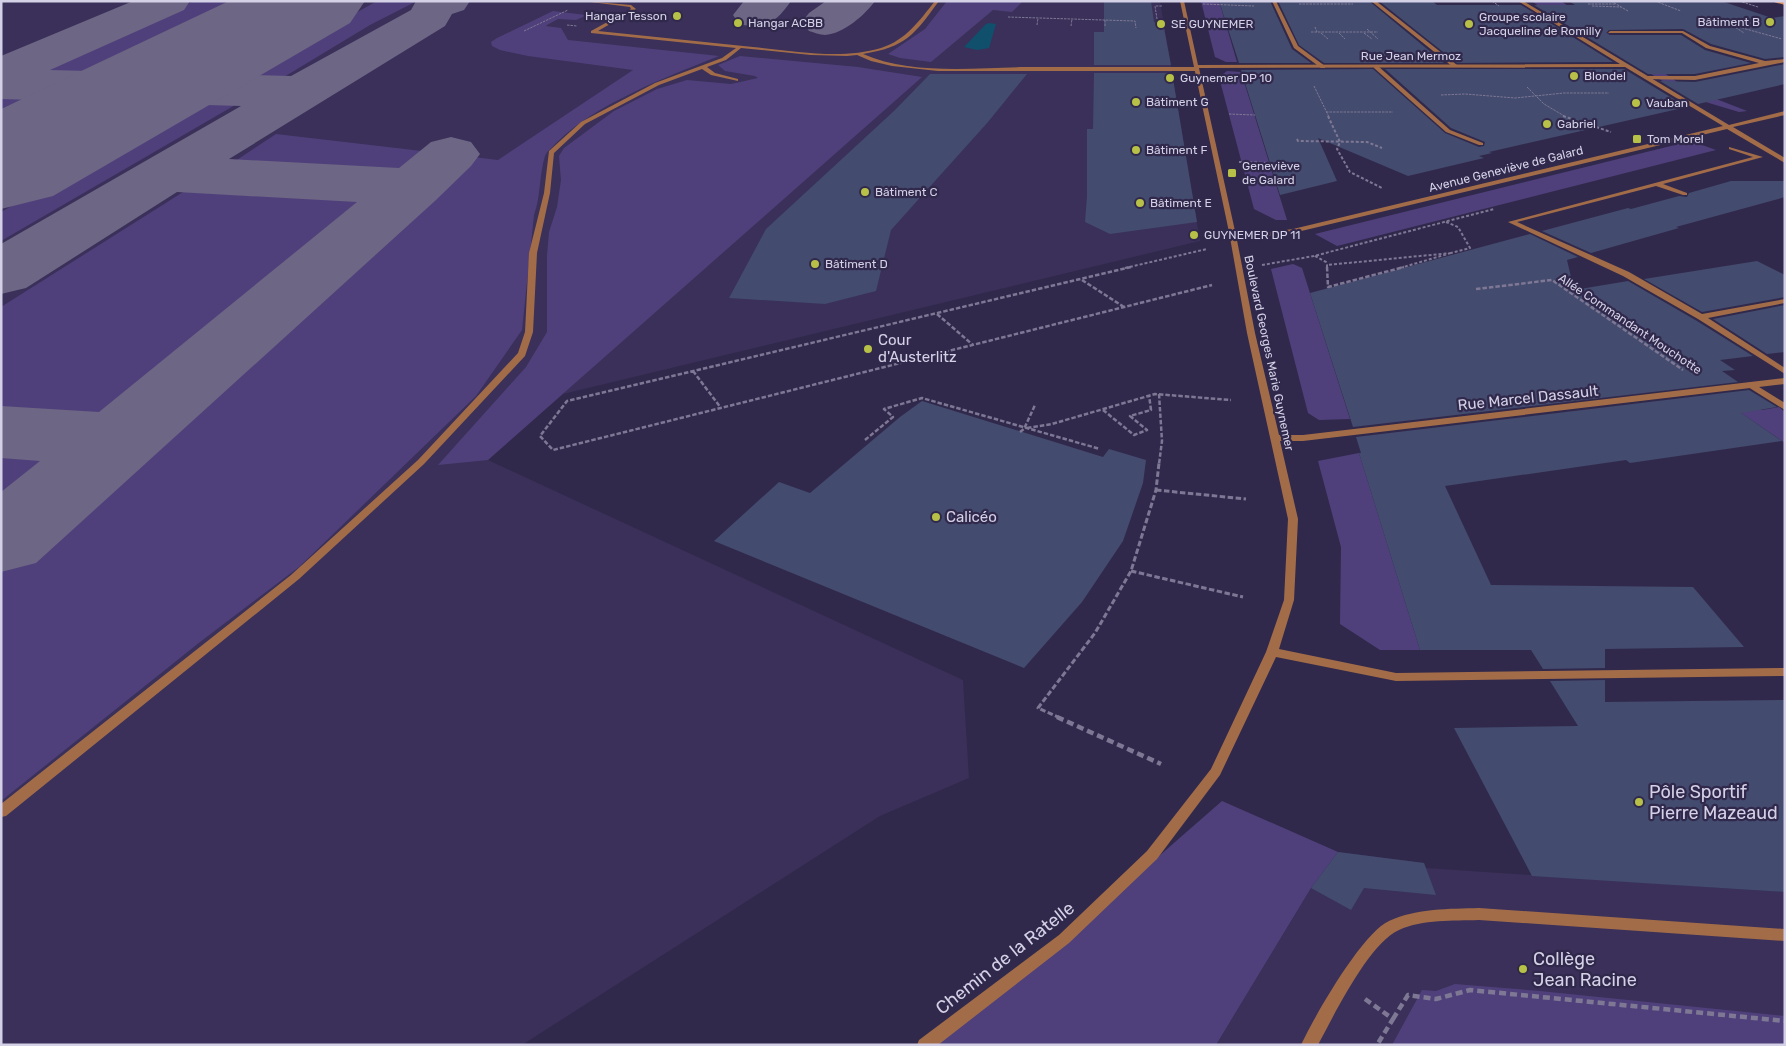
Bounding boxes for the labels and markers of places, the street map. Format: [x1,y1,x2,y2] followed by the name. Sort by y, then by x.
[585,9,667,23] place label: Hangar Tesson
[671,10,683,22] marker: Hangar Tesson
[1479,10,1602,38] place label: Groupe scolaire Jacqueline de Romilly
[1698,15,1760,29] place label: Bâtiment B
[748,16,823,30] place label: Hangar ACBB
[1764,16,1776,28] marker: Bâtiment B
[732,17,744,29] marker: Hangar ACBB
[1171,17,1253,31] place label: SE GUYNEMER
[1155,18,1167,30] marker: SE GUYNEMER
[1463,18,1475,30] marker: Groupe scolaire Jacqueline de Romilly
[1584,69,1626,83] place label: Blondel
[1568,70,1580,82] marker: Blondel
[1180,71,1272,85] place label: Guynemer DP 10
[1164,72,1176,84] marker: Guynemer DP 10
[1146,95,1209,109] place label: Bâtiment G
[1130,96,1142,108] marker: Bâtiment G
[1646,96,1688,110] place label: Vauban
[1630,97,1642,109] marker: Vauban
[1557,117,1596,131] place label: Gabriel
[1541,118,1553,130] marker: Gabriel
[1647,132,1704,146] place label: Tom Morel
[1631,133,1643,145] marker: Tom Morel
[1146,143,1207,157] place label: Bâtiment F
[1130,144,1142,156] marker: Bâtiment F
[1242,159,1300,187] place label: Geneviève de Galard
[1226,167,1238,179] marker: Geneviève de Galard
[875,185,937,199] place label: Bâtiment C
[859,186,871,198] marker: Bâtiment C
[1150,196,1212,210] place label: Bâtiment E
[1134,197,1146,209] marker: Bâtiment E
[1204,228,1300,242] place label: GUYNEMER DP 11
[1188,229,1200,241] marker: GUYNEMER DP 11
[825,257,888,271] place label: Bâtiment D
[809,258,821,270] marker: Bâtiment D
[878,331,957,366] place label: Cour d'Austerlitz
[862,343,874,355] marker: Cour d'Austerlitz
[946,508,997,526] place label: Calicéo
[930,511,942,523] marker: Calicéo
[1649,781,1778,824] place label: Pôle Sportif Pierre Mazeaud
[1633,796,1645,808] marker: Pôle Sportif Pierre Mazeaud
[1533,948,1637,991] place label: Collège Jean Racine
[1517,963,1529,975] marker: Collège Jean Racine

